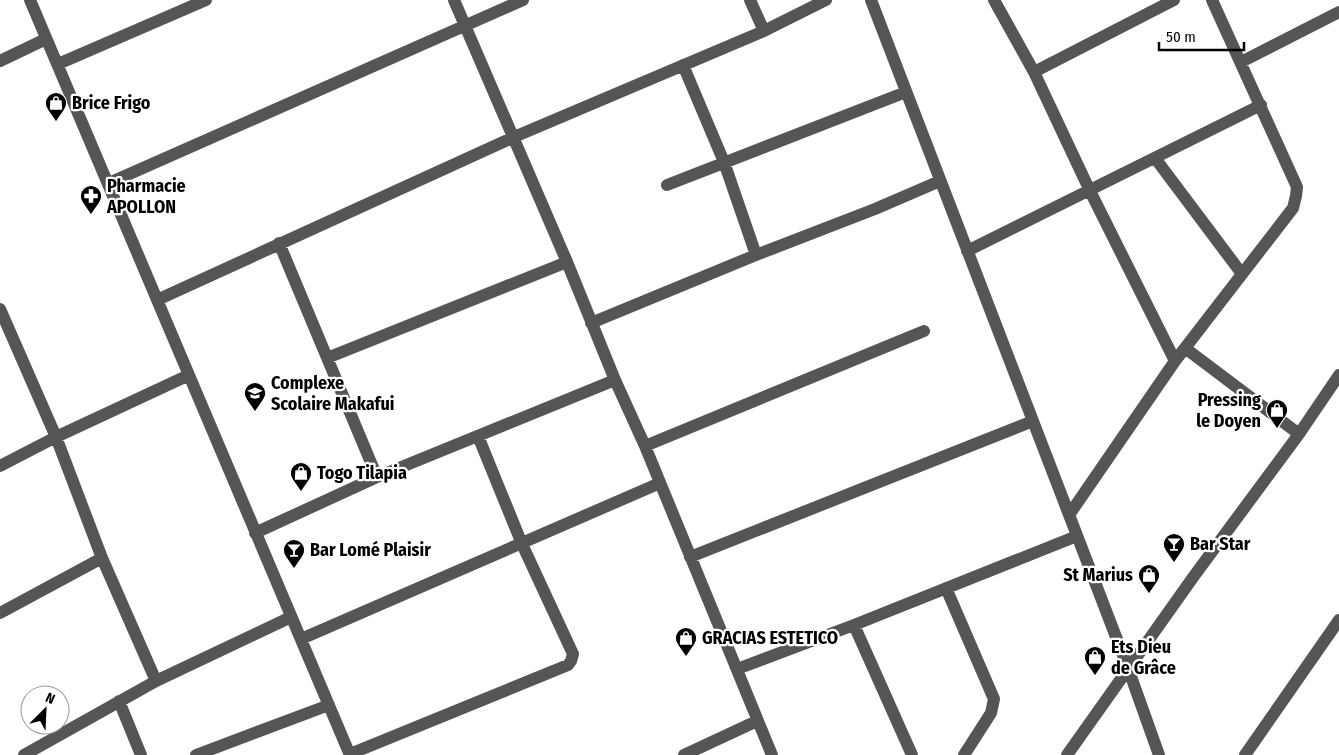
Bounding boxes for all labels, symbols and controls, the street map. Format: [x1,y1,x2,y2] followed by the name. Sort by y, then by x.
[1159,20,1244,52] scale bar
[1166,28,1196,46] text: 50 m
[44,91,68,122] shop icon: Brice Frigo
[72,92,151,114] place label: Brice Frigo
[106,175,186,218] place label: Pharmacie APOLLON
[79,184,103,215] pharmacy icon: Pharmacie APOLLON
[271,372,395,415] place label: Complexe Scolaire Makafui
[243,381,267,412] school or university icon: Complexe Scolaire Makafui
[1196,389,1261,432] place label: Pressing le Doyen
[1265,398,1289,429] shop icon: Pressing le Doyen
[289,461,313,492] shop icon: Togo Tilapia
[317,462,407,484] place label: Togo Tilapia
[1162,532,1186,563] bar icon: Bar Star
[1190,533,1251,555] place label: Bar Star
[282,538,306,569] bar icon: Bar Lomé Plaisir
[310,539,431,561] place label: Bar Lomé Plaisir
[1137,563,1161,594] shop icon: St Marius
[1063,564,1133,586] place label: St Marius
[674,626,698,657] shop icon: GRACIAS ESTETICO
[702,627,838,649] place label: GRACIAS ESTETICO
[1111,636,1176,679] place label: Ets Dieu de Grâce
[1083,645,1107,676] shop icon: Ets Dieu de Grâce
[20,685,70,735] north arrow
[43,689,57,708] text: N

